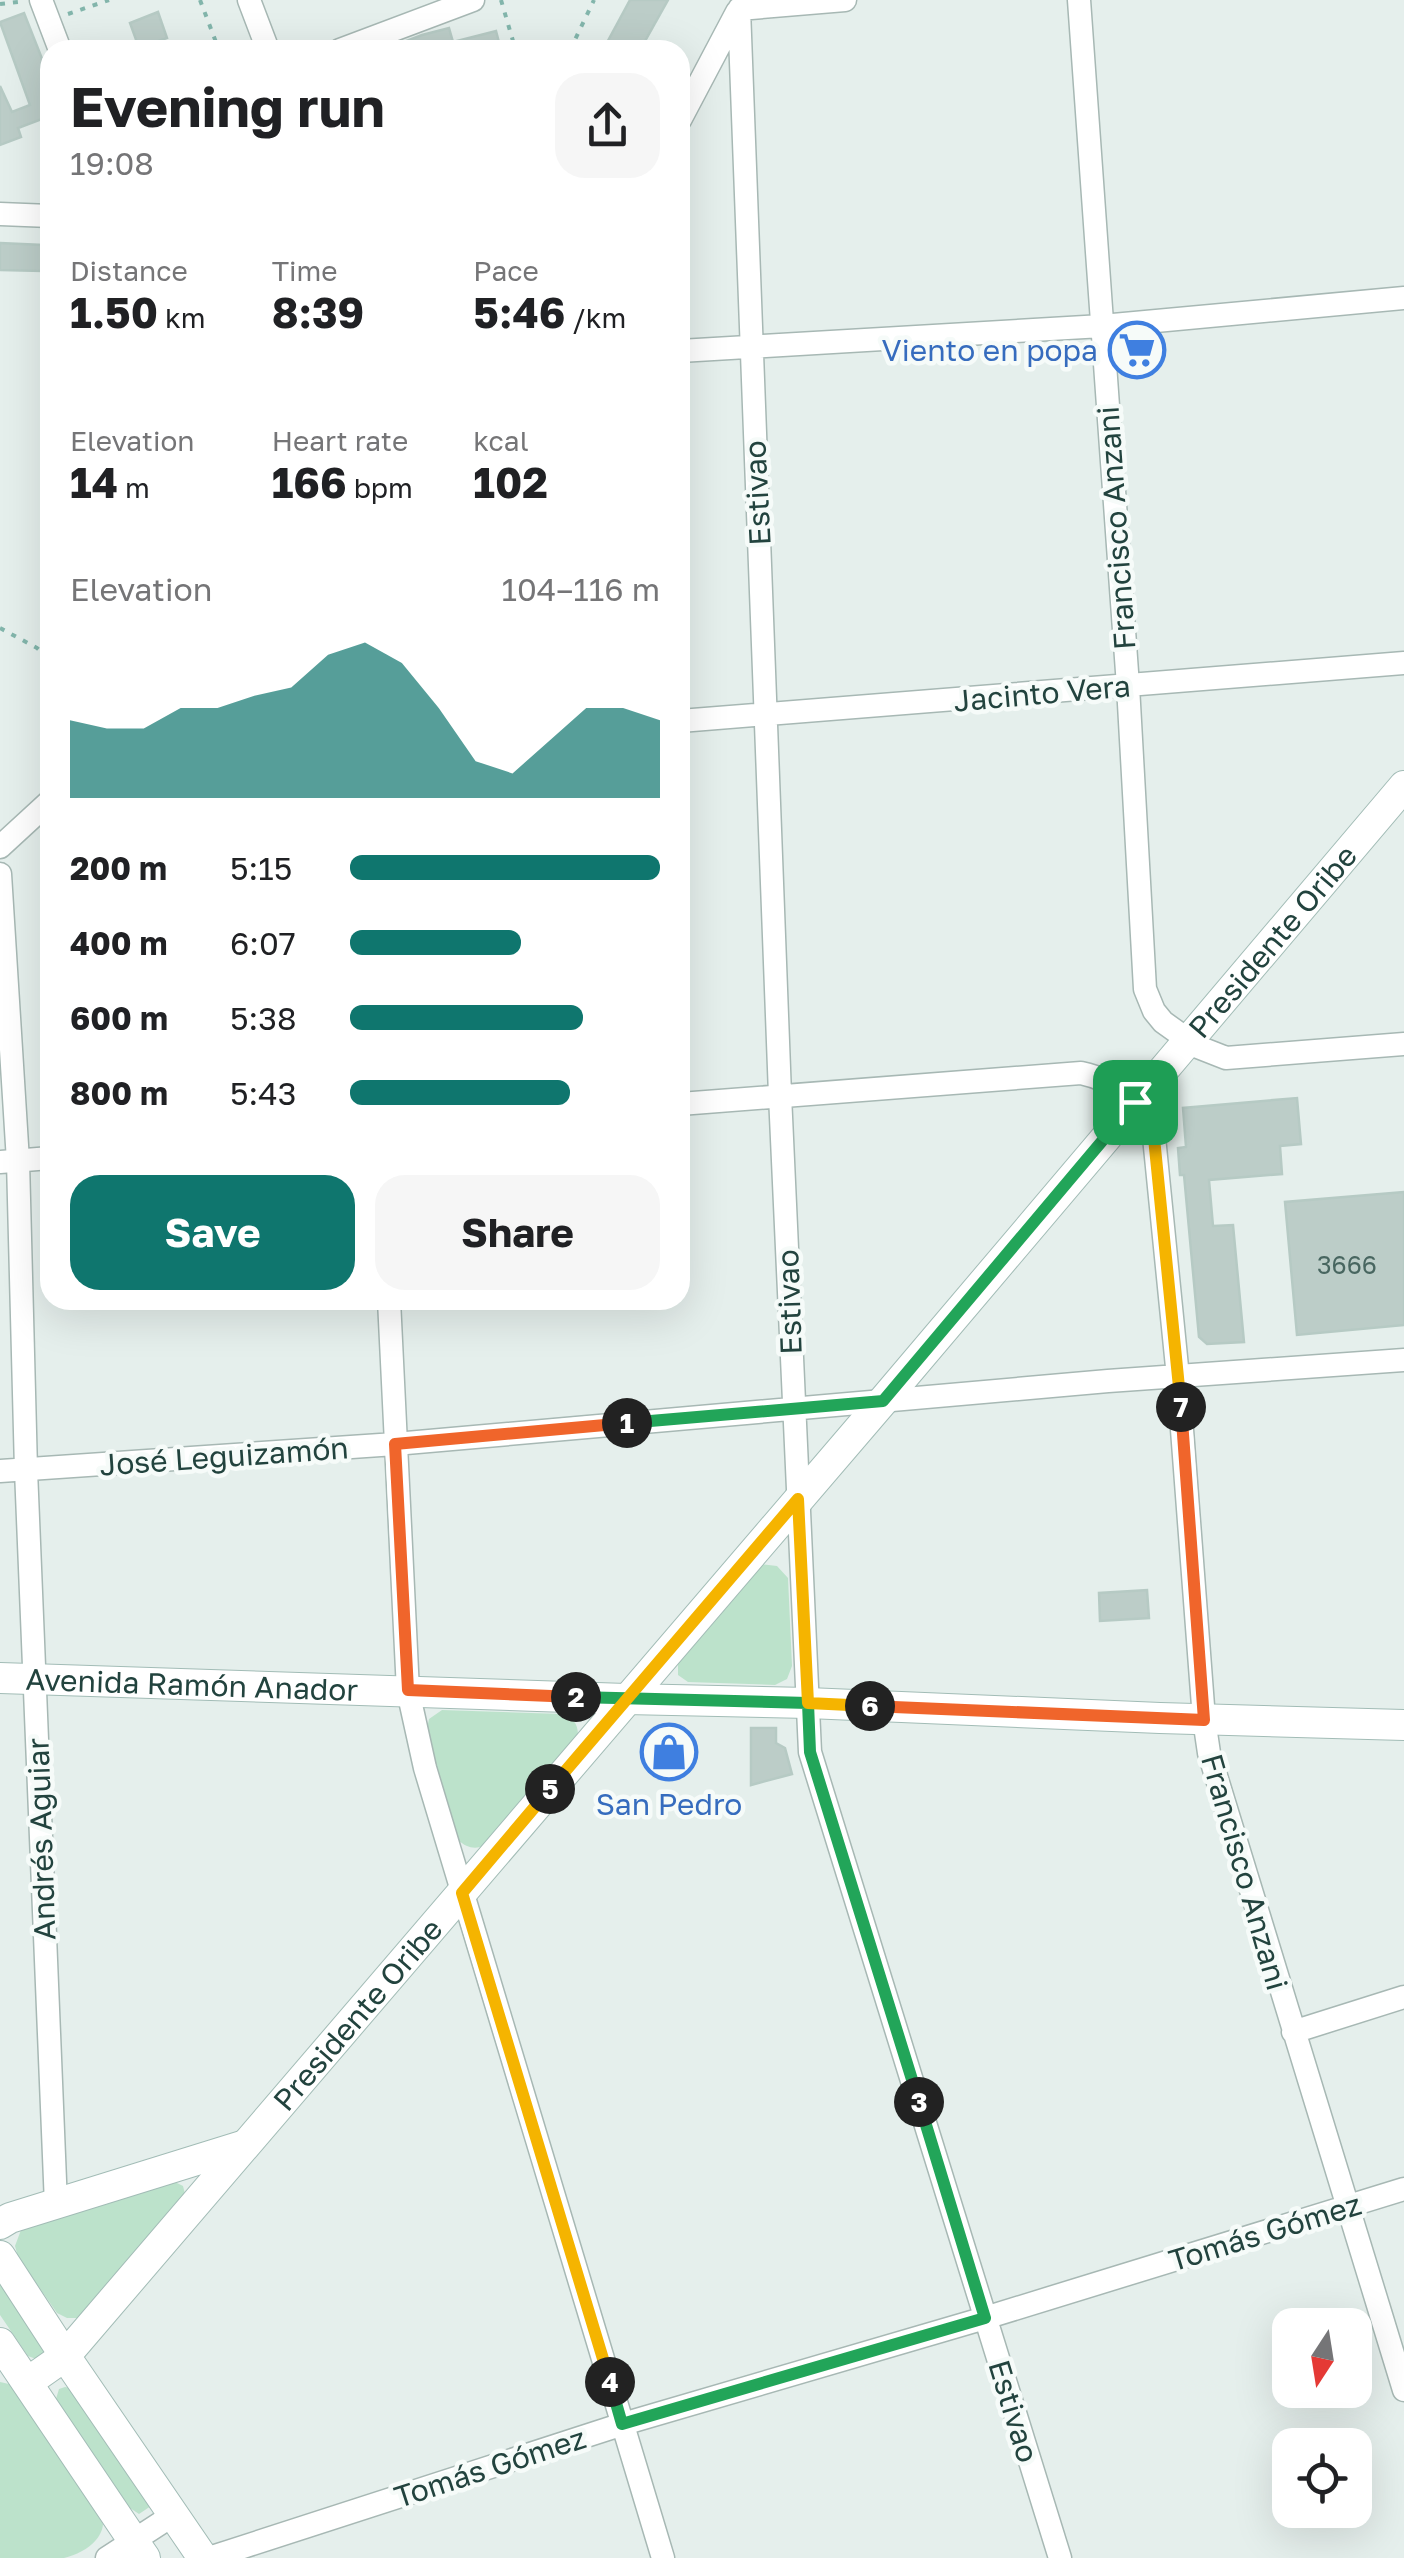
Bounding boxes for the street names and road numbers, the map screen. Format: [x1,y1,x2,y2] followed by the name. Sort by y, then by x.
[1090,405,1142,651] street label: Francisco Anzani
[736,440,778,546] street label: Estivao
[952,667,1132,719] street label: Jacinto Vera
[1181,838,1364,1045] street label: Presidente Oribe
[769,1249,809,1355] street label: Estivao
[98,1429,350,1483] street label: José Leguizamón
[25,1661,359,1708] street label: Avenida Ramón Anador
[19,1737,63,1941] street label: Andrés Aguiar
[1194,1750,1296,1994] street label: Francisco Anzani
[265,1911,450,2118] street label: Presidente Oribe
[1164,2186,1366,2278] street label: Tomás Gómez
[981,2355,1047,2467] street label: Estivao
[390,2419,590,2515] street label: Tomás Gómez

